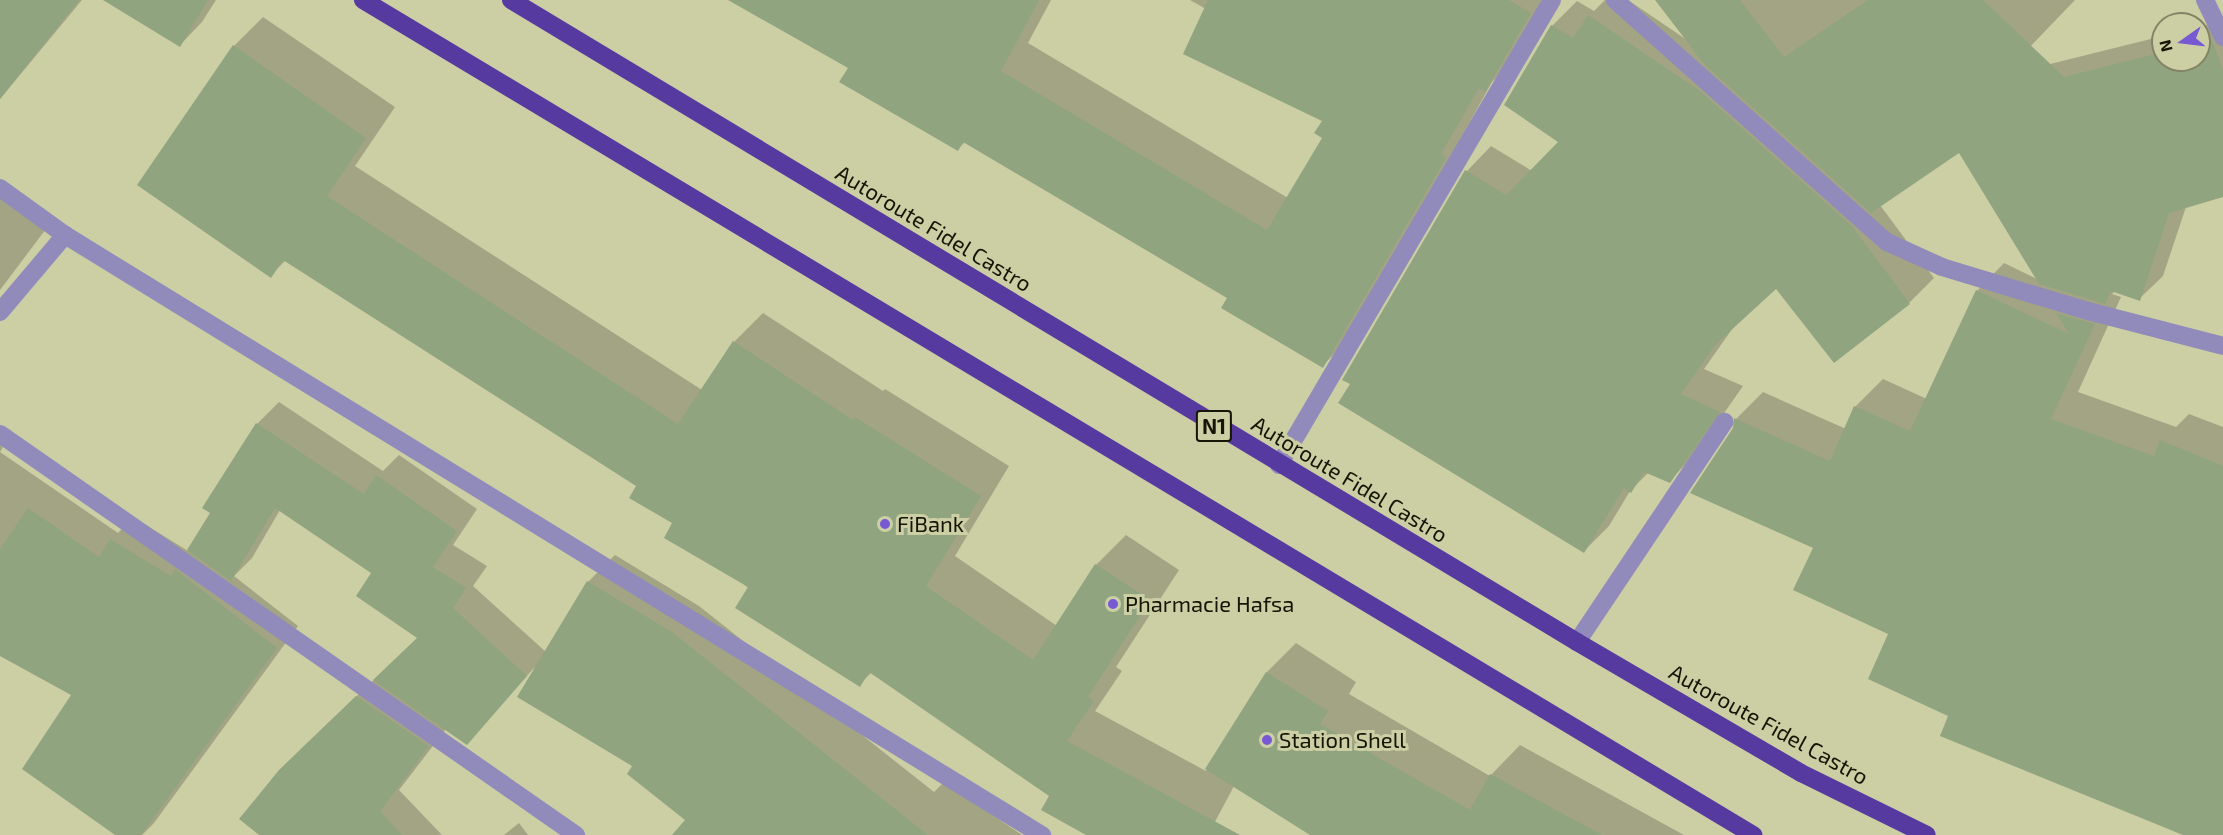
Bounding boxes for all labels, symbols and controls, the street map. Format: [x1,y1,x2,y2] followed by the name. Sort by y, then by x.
[2151,12,2211,72] north arrow
[2154,38,2176,54] text: N
[831,159,1037,297] street label: Autoroute Fidel Castro
[1194,408,1234,444] road number: N1
[1247,410,1453,548] street label: Autoroute Fidel Castro
[897,511,964,537] place label: FiBank
[878,517,892,531] marker: FiBank
[1125,591,1294,617] place label: Pharmacie Hafsa
[1106,597,1120,611] marker: Pharmacie Hafsa
[1665,658,1873,790] street label: Autoroute Fidel Castro
[1279,727,1406,753] place label: Station Shell
[1260,733,1274,747] marker: Station Shell

